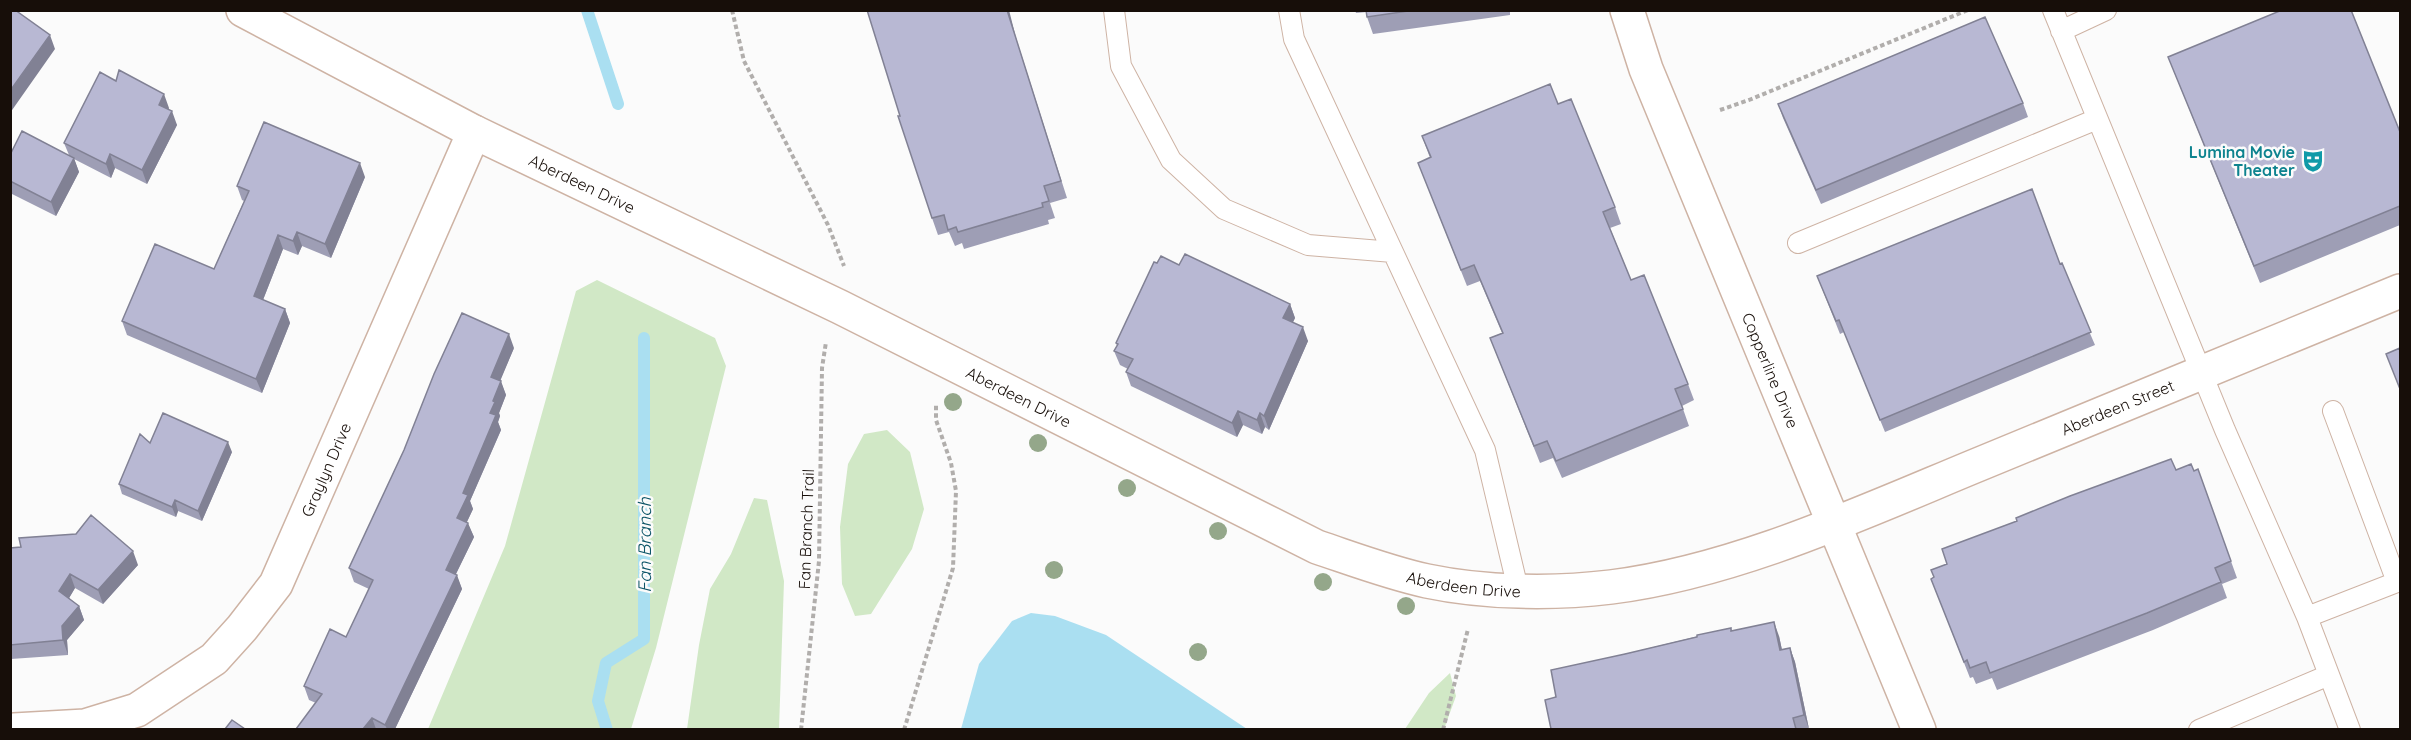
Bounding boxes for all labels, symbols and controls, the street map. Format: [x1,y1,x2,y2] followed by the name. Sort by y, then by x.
[2189,142,2295,180] place label: Lumina Movie Theater
[2300,148,2326,174] theatre icon: Lumina Movie Theater
[526,150,638,217] street label: Aberdeen Drive
[1738,310,1803,431] street label: Copperline Drive
[963,362,1075,432] street label: Aberdeen Drive
[2058,375,2177,439] street label: Aberdeen Street
[297,420,355,520] street label: Graylyn Drive
[794,468,818,590] street label: Fan Branch Trail
[633,497,656,593] water label: Fan Branch
[1405,566,1521,601] street label: Aberdeen Drive

